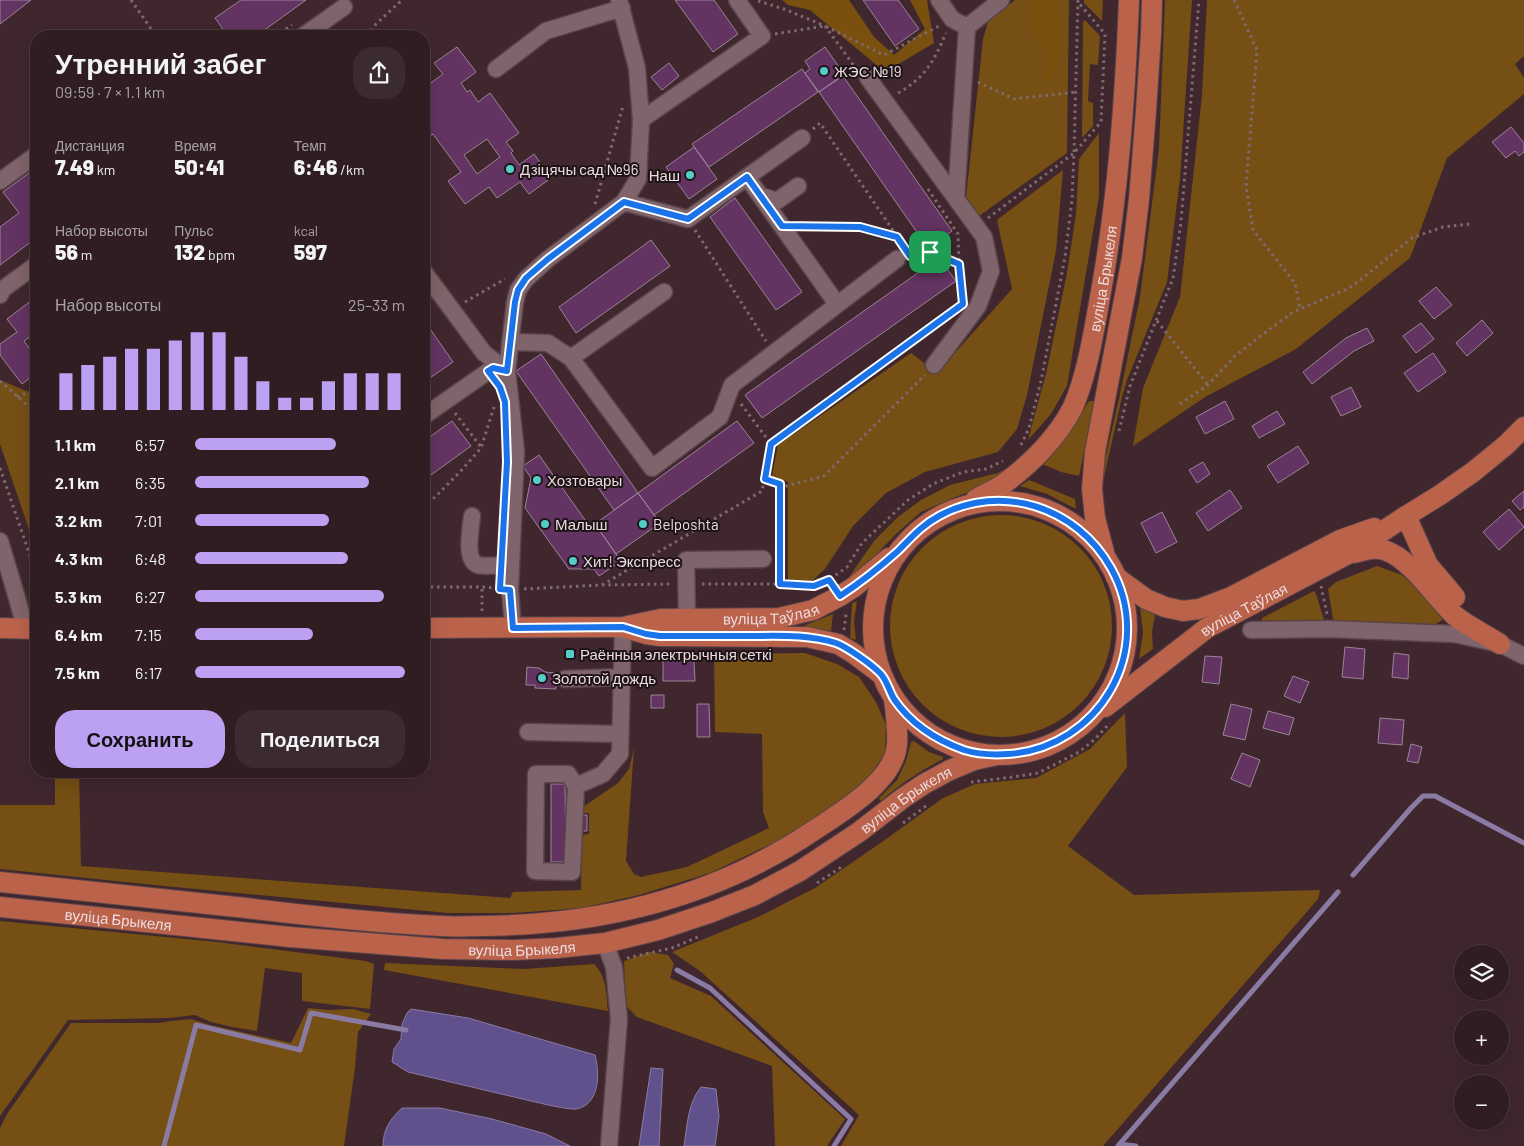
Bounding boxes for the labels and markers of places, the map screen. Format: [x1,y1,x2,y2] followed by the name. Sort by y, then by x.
[834,62,902,80] place label: ЖЭС №19
[818,65,830,77] marker: ЖЭС №19
[520,160,638,178] place label: Дзіцячы сад №96
[504,163,516,175] marker: Дзіцячы сад №96
[649,166,680,184] place label: Наш
[684,169,696,181] marker: Наш
[909,231,951,273] pin
[547,471,622,489] place label: Хозтовары
[531,474,543,486] marker: Хозтовары
[555,515,608,533] place label: Малыш
[653,515,719,533] place label: Belposhta
[539,518,551,530] marker: Малыш
[637,518,649,530] marker: Belposhta
[583,552,681,570] place label: Хит! Экспресс
[567,555,579,567] marker: Хит! Экспресс
[580,645,772,663] place label: Раённыя электрычныя сеткі
[564,648,576,660] marker: Раённыя электрычныя сеткі
[552,669,656,687] place label: Золотой дождь
[536,672,548,684] marker: Золотой дождь

